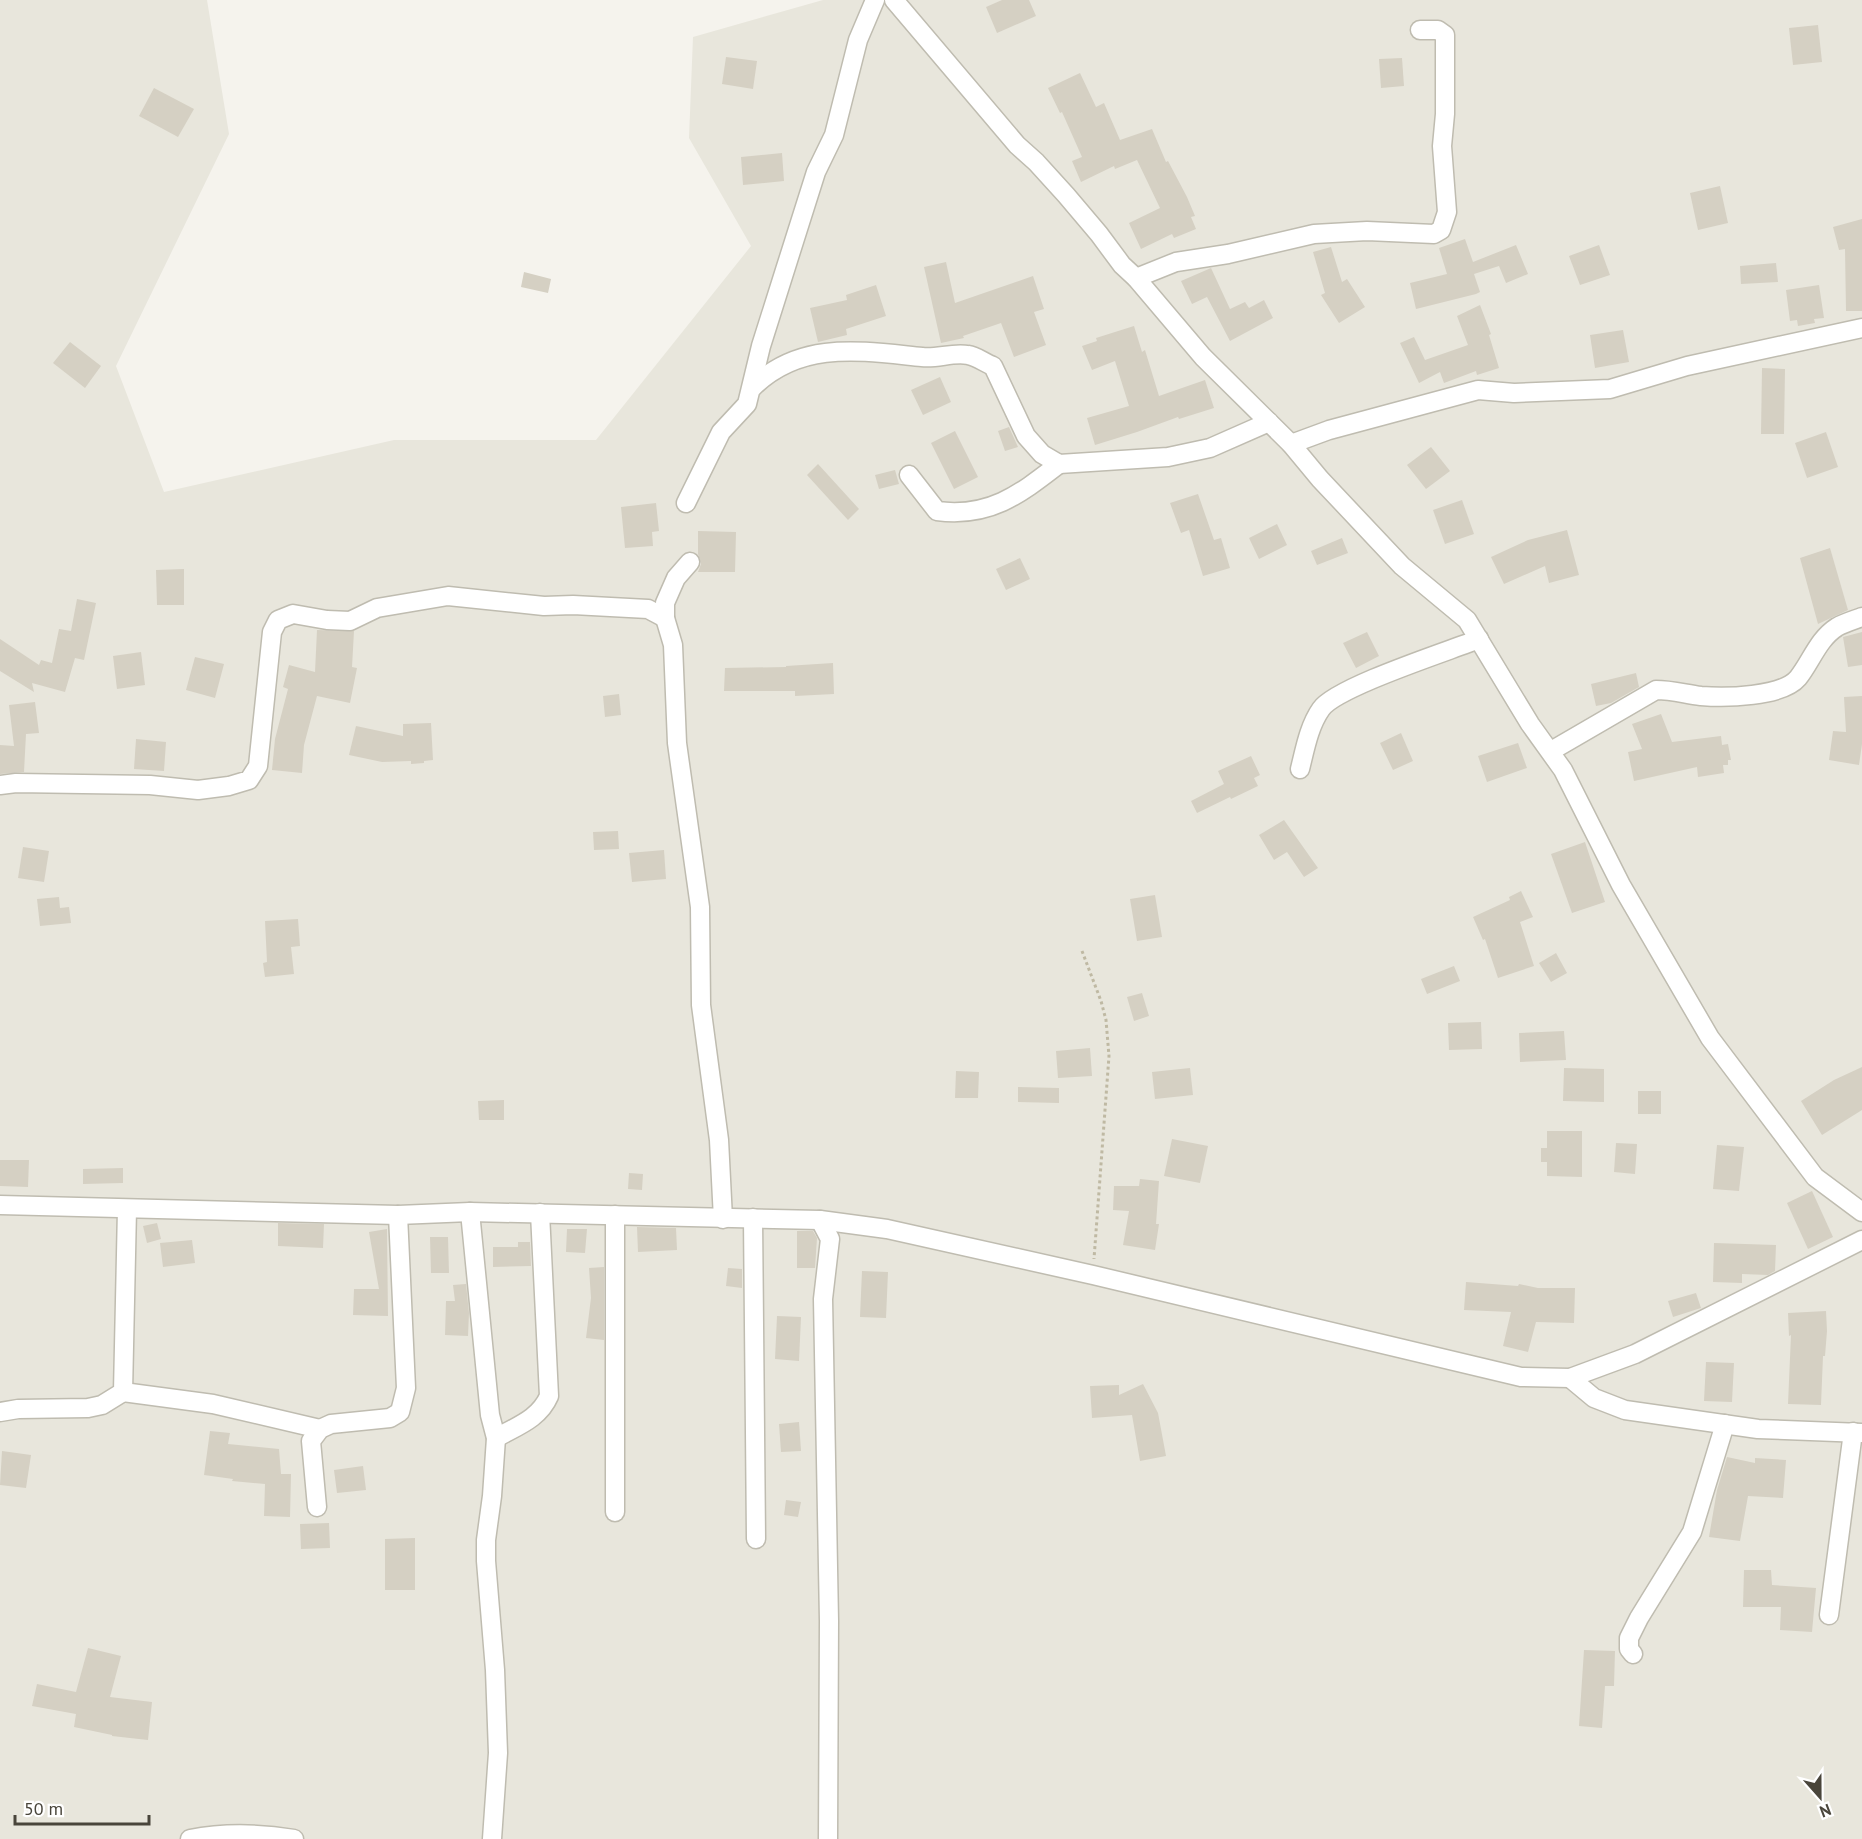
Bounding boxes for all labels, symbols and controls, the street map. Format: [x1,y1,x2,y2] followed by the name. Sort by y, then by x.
[1790,1767,1850,1827] north arrow
[15,1788,148,1826] scale bar
[24,1797,63,1820] text: 50 m
[1817,1800,1834,1822] text: N

